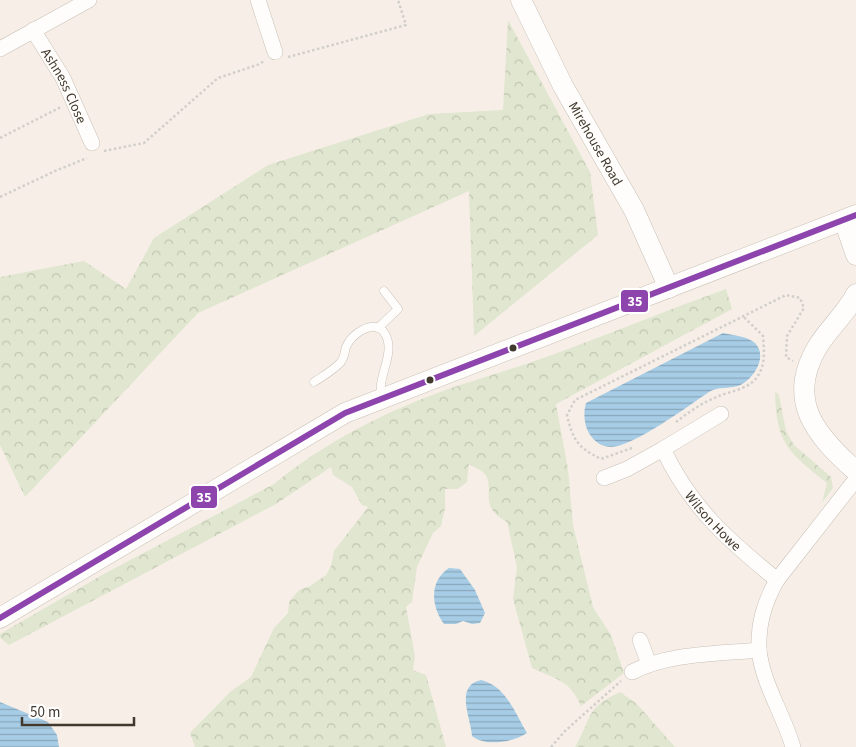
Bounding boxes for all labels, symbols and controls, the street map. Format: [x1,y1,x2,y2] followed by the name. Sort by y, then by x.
[36,44,91,127] street label: Ashness Close
[563,98,627,190] street label: Mirehouse Road
[620,289,649,313] line badge: 35
[628,292,642,312] text: 35
[508,343,518,353] unlabelled marker
[425,375,435,385] unlabelled marker
[190,485,218,509] line badge: 35
[679,487,745,556] street label: Wilson Howe
[197,488,211,508] text: 35
[22,694,135,726] scale bar
[30,702,60,723] text: 50 m

